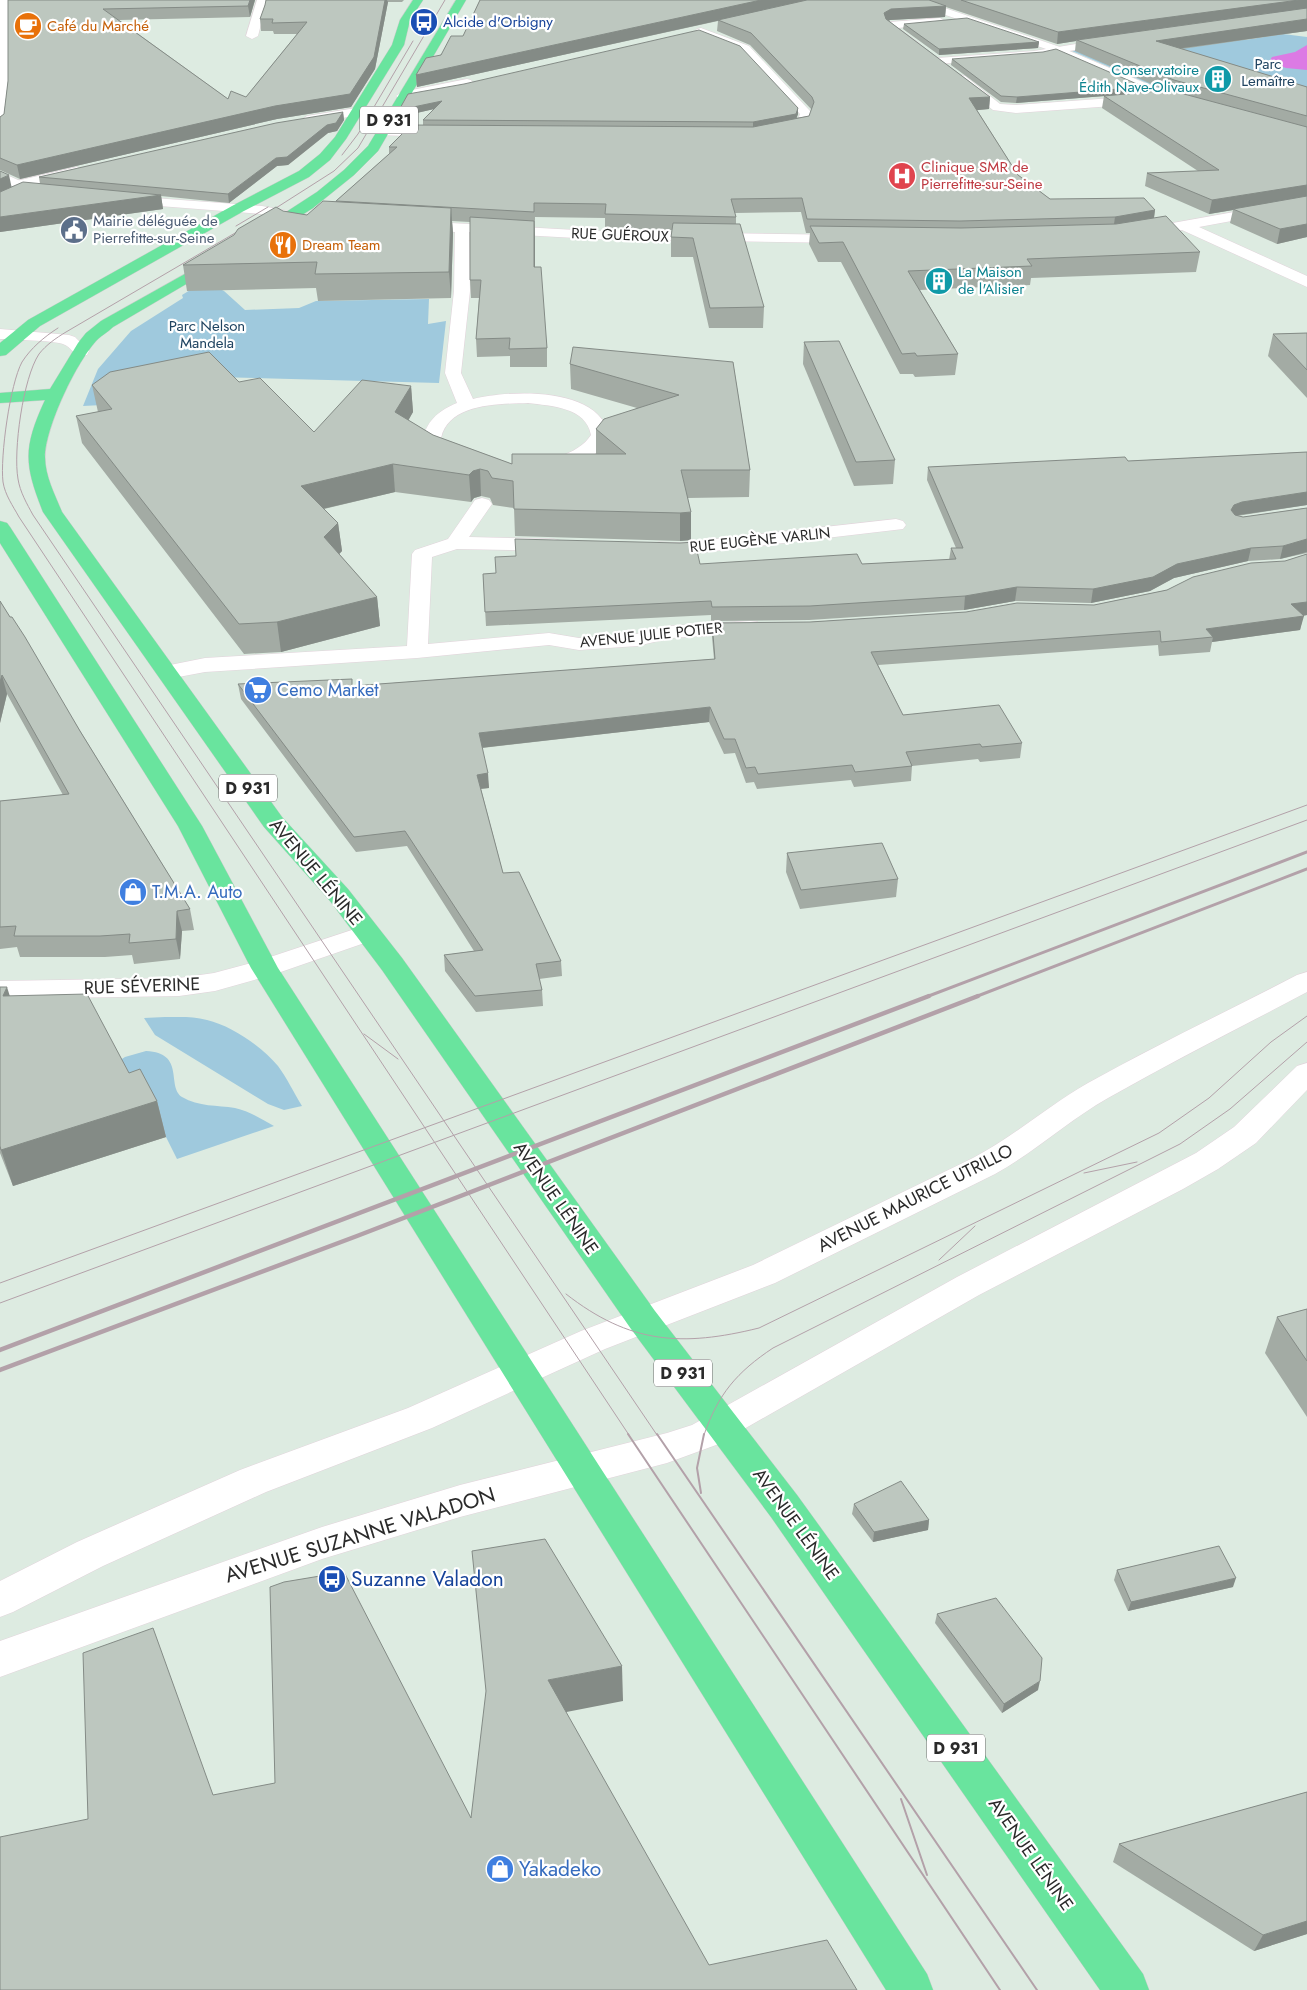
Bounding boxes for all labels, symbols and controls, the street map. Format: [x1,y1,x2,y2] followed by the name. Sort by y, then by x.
[409,7,439,37] bus stop icon: Alcide d'Orbigny
[13,11,43,41] cafe icon: Café du Marché
[443,11,553,33] place label: Alcide d'Orbigny
[47,15,149,37] place label: Café du Marché
[1241,53,1295,92] park label: Parc Lemaître
[1079,59,1200,98] place label: Conservatoire Édith Nave-Olivaux
[1203,64,1233,94] building icon: Conservatoire Édith Nave-Olivaux
[360,106,418,134] road number: D 931
[921,156,1043,195] place label: Clinique SMR de Pierrefitte-sur-Seine
[887,161,917,191] hospital icon: Clinique SMR de Pierrefitte-sur-Seine
[93,210,218,249] place label: Mairie déléguée de Pierrefitte-sur-Seine
[59,215,89,245] public building icon: Mairie déléguée de Pierrefitte-sur-Seine
[571,222,670,248] street label: RUE GUÉROUX
[268,230,298,260] restaurant icon: Dream Team
[302,234,380,256] place label: Dream Team
[958,261,1025,300] place label: La Maison de l'Alisier
[924,266,954,296] building icon: La Maison de l'Alisier
[169,315,245,354] park label: Parc Nelson Mandela
[689,522,831,558] street label: RUE EUGÈNE VARLIN
[579,617,724,653] street label: AVENUE JULIE POTIER
[243,675,273,705] supermarket icon: Cemo Market
[277,677,379,703] place label: Cemo Market
[219,774,277,801] road number: D 931
[263,813,369,931] street label: AVENUE LÉNINE
[118,877,148,907] shop icon: T.M.A. Auto
[152,879,242,905] place label: T.M.A. Auto
[83,971,201,1001] street label: RUE SÉVERINE
[507,1136,605,1260] street label: AVENUE LÉNINE
[813,1137,1017,1259] street label: AVENUE MAURICE UTRILLO
[654,1360,712,1386] road number: D 931
[747,1463,845,1585] street label: AVENUE LÉNINE
[221,1480,499,1590] street label: AVENUE SUZANNE VALADON
[317,1564,347,1594] bus stop icon: Suzanne Valadon
[351,1564,504,1594] place label: Suzanne Valadon
[927,1735,985,1762] road number: D 931
[982,1792,1080,1916] street label: AVENUE LÉNINE
[485,1854,515,1884] shop icon: Yakadeko
[519,1854,601,1884] place label: Yakadeko

